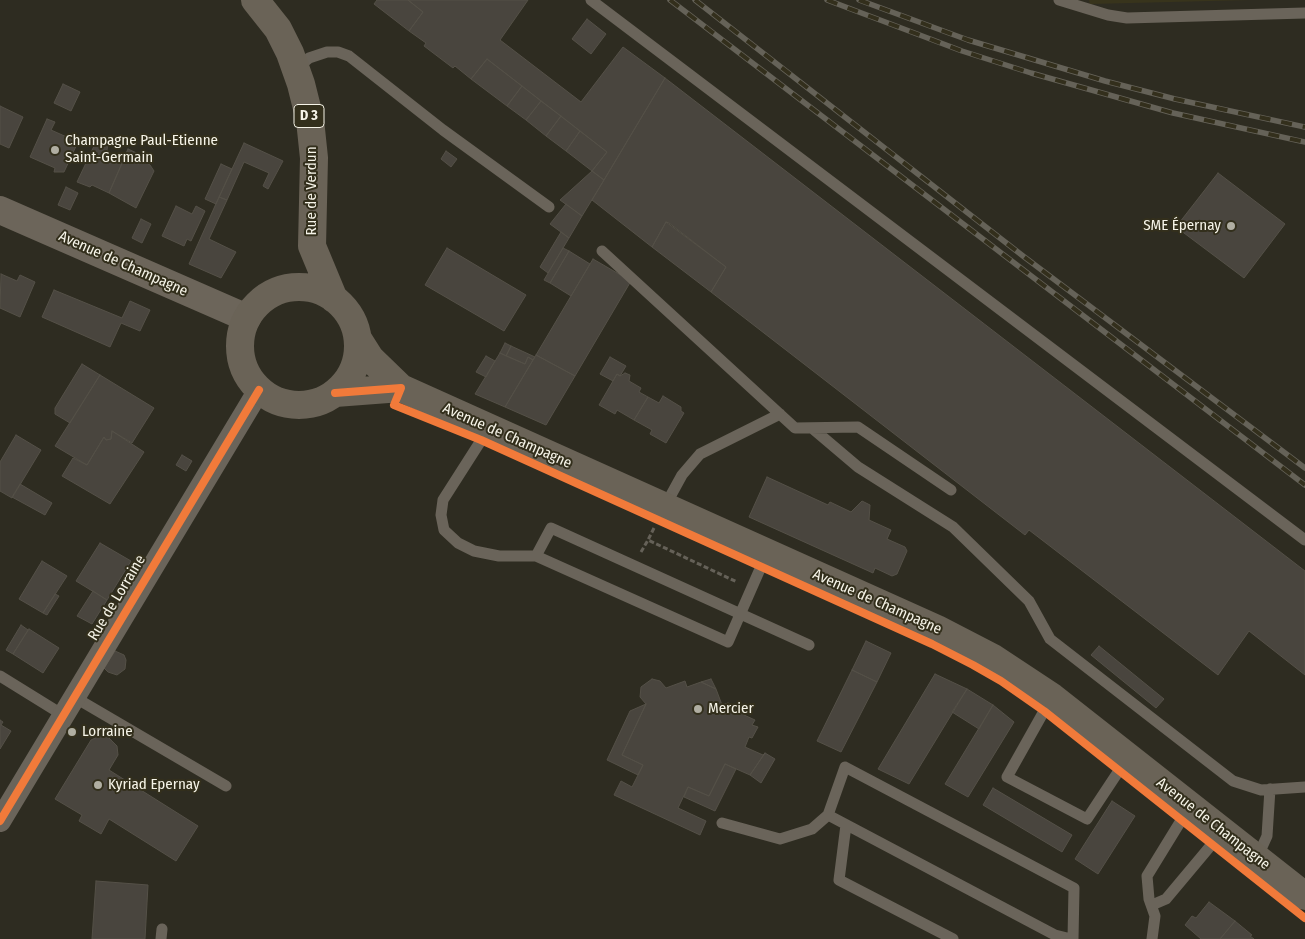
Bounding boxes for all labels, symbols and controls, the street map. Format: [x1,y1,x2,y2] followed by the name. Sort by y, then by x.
[294,104,324,128] road number: D 3
[65,132,218,167] place label: Champagne Paul-Etienne Saint-Germain
[49,144,61,156] marker: Champagne Paul-Etienne Saint-Germain
[303,146,321,236] street label: Rue de Verdun
[1143,217,1221,235] place label: SME Épernay
[1225,220,1237,232] marker: SME Épernay
[56,227,190,301] street label: Avenue de Champagne
[440,399,574,473] street label: Avenue de Champagne
[84,552,150,644] street label: Rue de Lorraine
[810,565,944,639] street label: Avenue de Champagne
[708,700,754,718] place label: Mercier
[692,703,704,715] marker: Mercier
[82,723,133,741] place label: Lorraine
[66,726,78,738] marker: Lorraine
[1153,774,1273,874] street label: Avenue de Champagne
[108,776,200,794] place label: Kyriad Epernay
[92,779,104,791] marker: Kyriad Epernay

